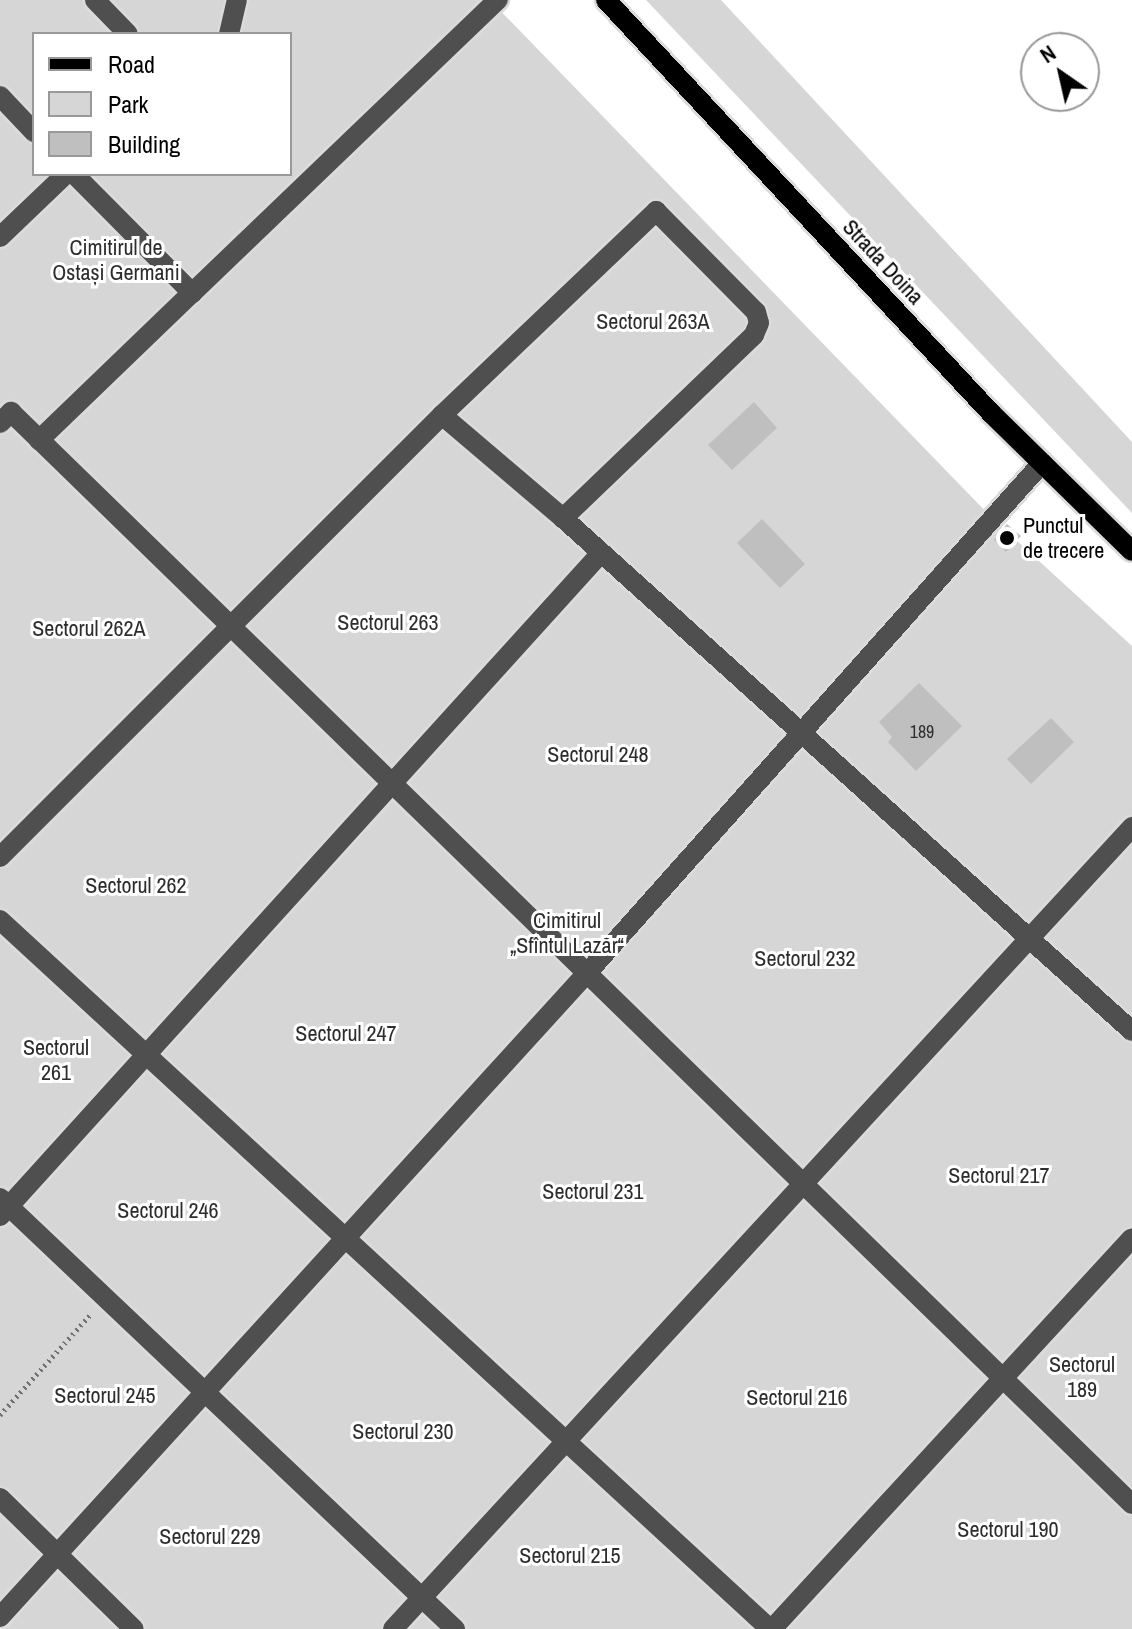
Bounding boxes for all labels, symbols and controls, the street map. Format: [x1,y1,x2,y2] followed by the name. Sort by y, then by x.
[32,32,292,176] legend
[1020,32,1100,112] north arrow
[1034,38,1061,70] text: N
[108,48,155,80] text: Road
[108,88,148,120] text: Park
[108,128,180,160] text: Building
[837,214,929,310] street label: Strada Doina
[52,234,180,286] park label: Cimitirul de Ostași Germani
[596,309,710,335] park label: Sectorul 263A
[1023,512,1104,564] place label: Punctul de trecere
[998,529,1016,547] marker: Punctul de trecere
[337,610,439,636] park label: Sectorul 263
[32,616,146,642] park label: Sectorul 262A
[910,721,934,743] house number: 189
[547,742,649,768] park label: Sectorul 248
[85,873,187,899] park label: Sectorul 262
[510,907,624,958] park label: Cimitirul „Sfîntul Lazăr“
[754,946,856,972] park label: Sectorul 232
[295,1021,397,1047] park label: Sectorul 247
[23,1034,89,1086] park label: Sectorul 261
[948,1163,1050,1189] park label: Sectorul 217
[542,1179,644,1205] park label: Sectorul 231
[117,1198,219,1224] park label: Sectorul 246
[1049,1351,1115,1402] park label: Sectorul 189
[54,1383,156,1409] park label: Sectorul 245
[746,1385,848,1411] park label: Sectorul 216
[352,1419,454,1445] park label: Sectorul 230
[957,1517,1059,1543] park label: Sectorul 190
[159,1524,261,1550] park label: Sectorul 229
[519,1543,621,1569] park label: Sectorul 215

